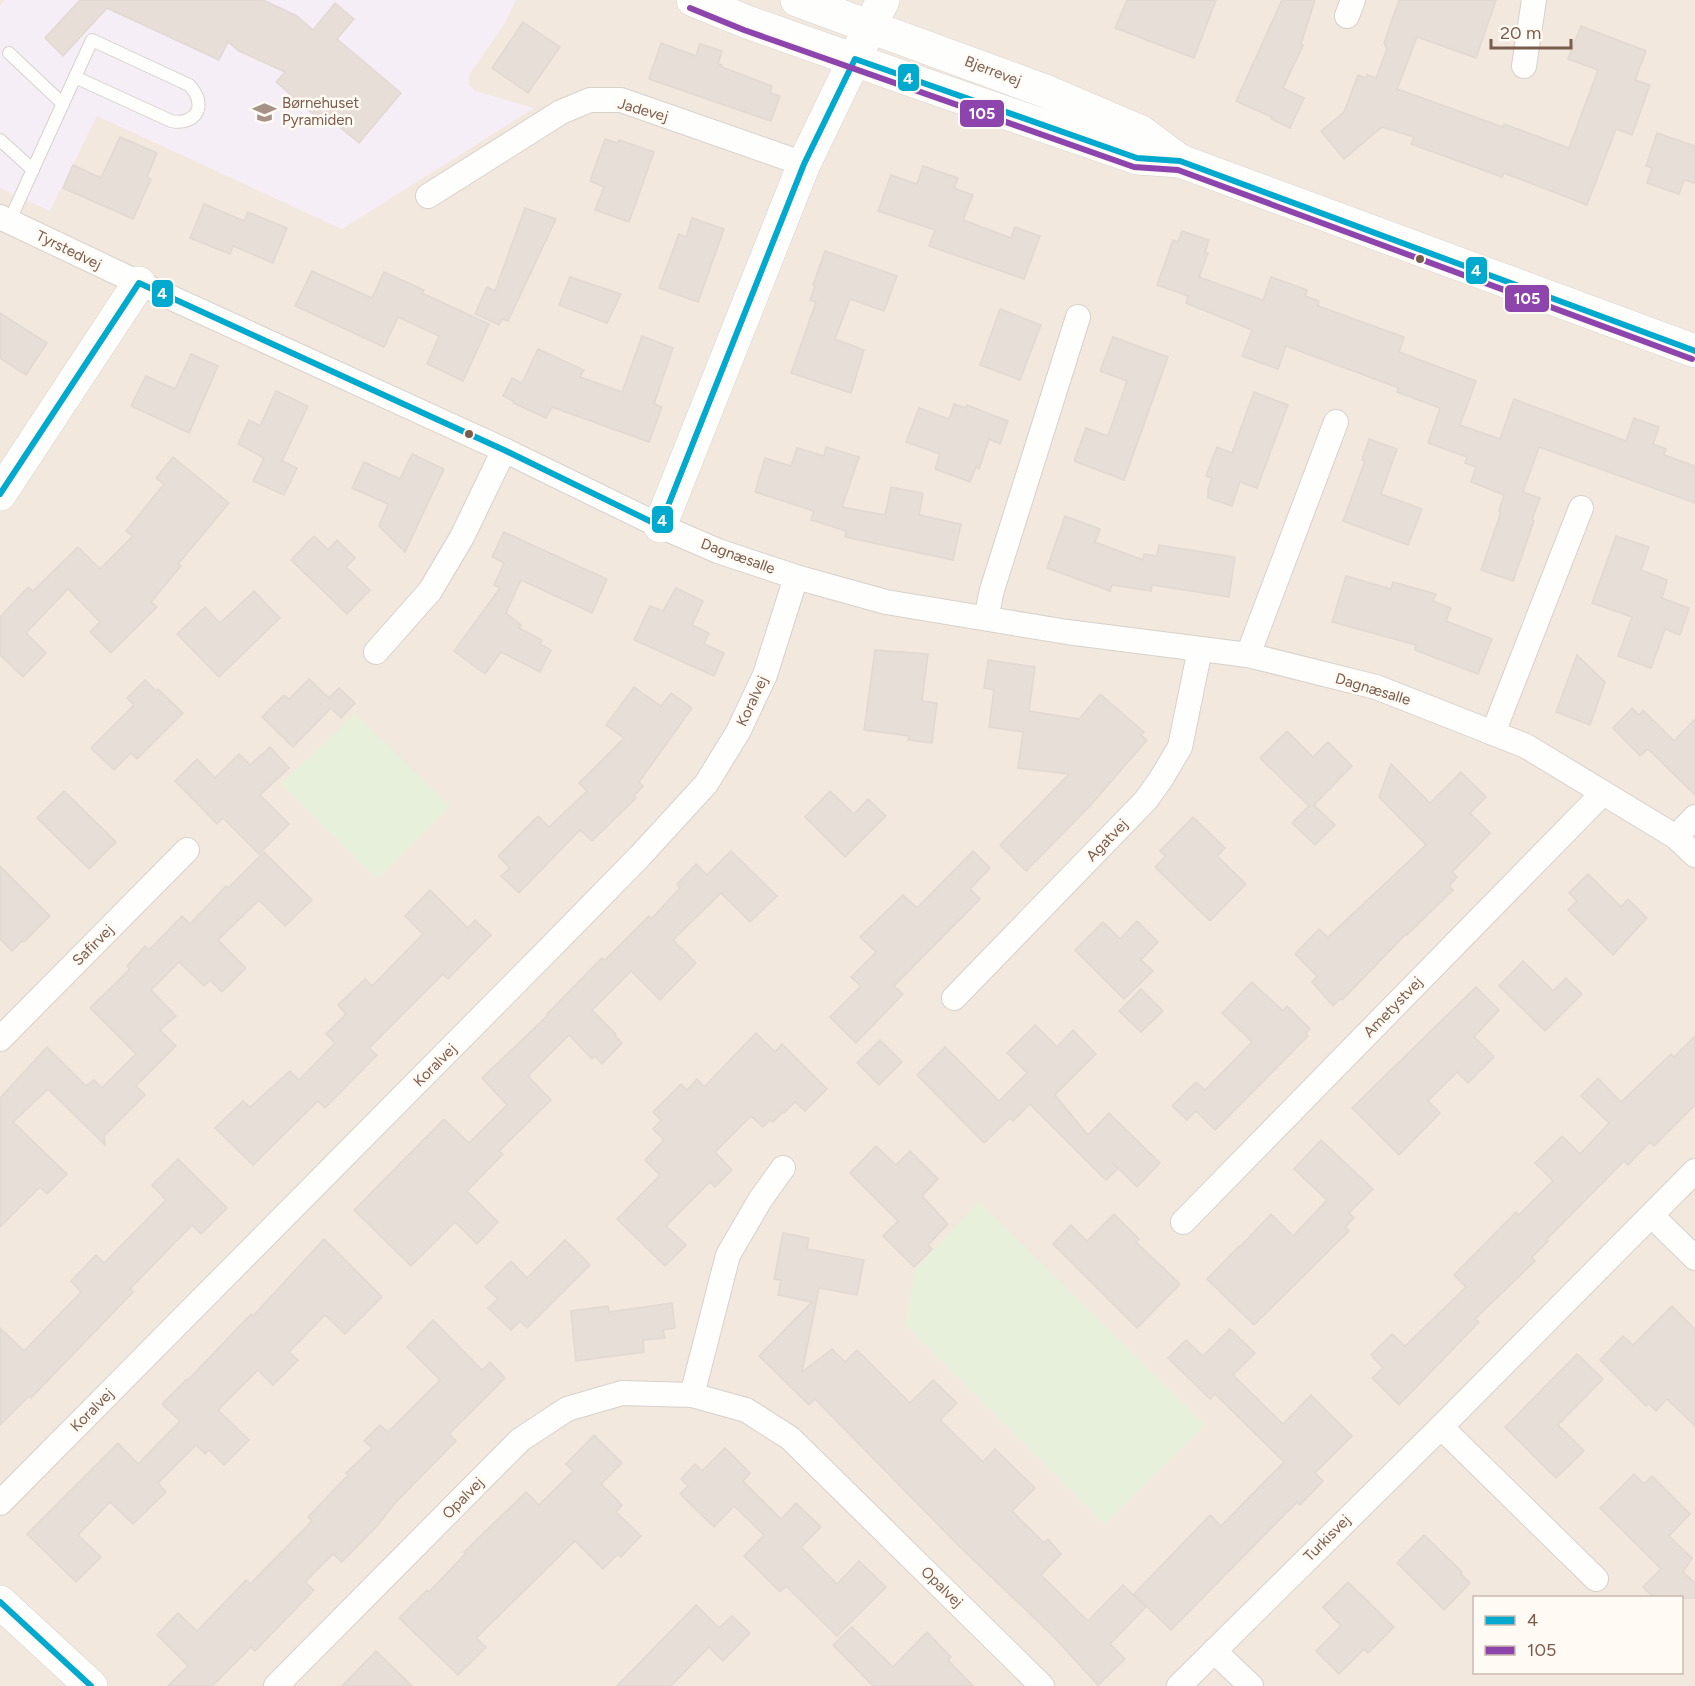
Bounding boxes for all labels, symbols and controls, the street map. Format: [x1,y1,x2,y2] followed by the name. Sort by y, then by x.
[1491,12,1570,50] scale bar
[1500,22,1541,44] text: 20 m
[962,52,1024,90] street label: Bjerrevej
[897,63,920,92] line badge: 4
[903,69,913,88] text: 4
[282,94,359,129] place label: Børnehuset Pyramiden
[616,94,670,126] street label: Jadevej
[251,99,277,125] school or university icon: Børnehuset Pyramiden
[959,99,1005,128] line badge: 105
[969,104,995,123] text: 105
[33,226,105,274] street label: Tyrstedvej
[1414,253,1426,265] unlabelled marker
[1465,256,1488,285] line badge: 4
[1471,261,1481,280] text: 4
[151,279,174,308] line badge: 4
[157,284,167,303] text: 4
[1504,284,1550,313] line badge: 105
[1514,289,1540,308] text: 105
[463,428,475,440] unlabelled marker
[651,505,674,534] line badge: 4
[657,511,667,530] text: 4
[698,534,778,578] street label: Dagnæsalle
[1333,669,1413,709] street label: Dagnæsalle
[733,673,771,729] street label: Koralvej
[1082,815,1132,865] street label: Agatvej
[69,921,117,969] street label: Safirvej
[1360,973,1426,1041] street label: Ametystvej
[410,1040,460,1090] street label: Koralvej
[67,1385,117,1435] street label: Koralvej
[438,1473,488,1523] street label: Opalvej
[1300,1511,1354,1565] street label: Turkisvej
[917,1563,967,1611] street label: Opalvej
[1473,1596,1683,1674] legend
[1527,1609,1538,1631] text: 4
[1527,1639,1556,1661] text: 105

